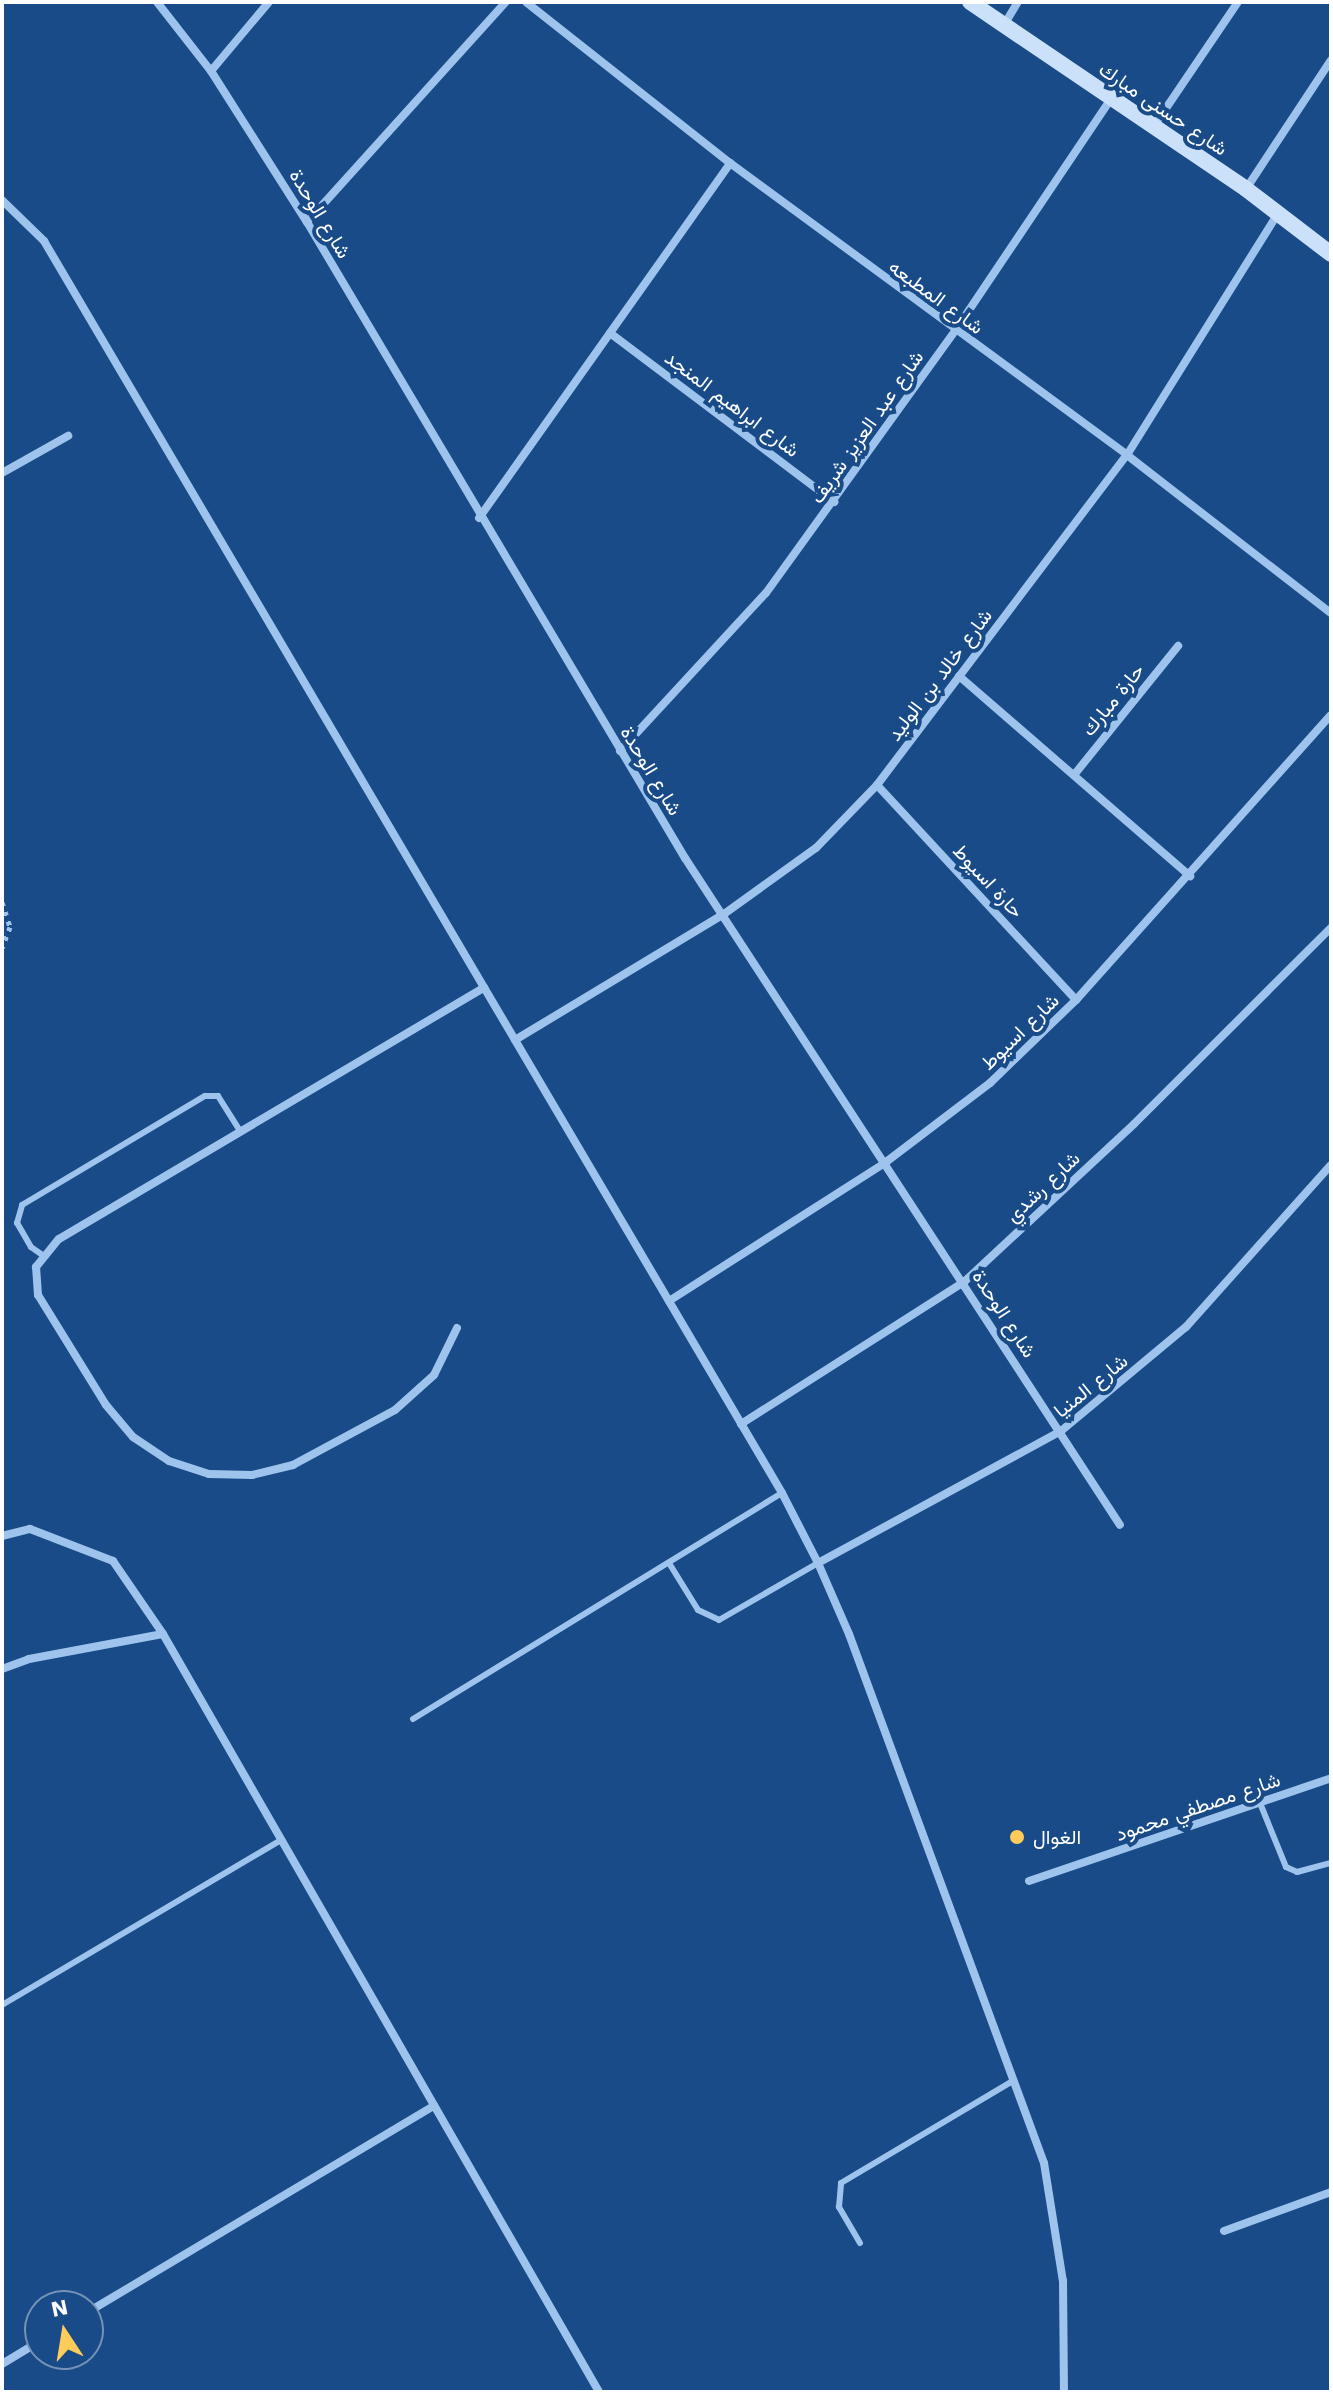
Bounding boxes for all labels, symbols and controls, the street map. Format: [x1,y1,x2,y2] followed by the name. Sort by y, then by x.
[1094,57,1232,161] street label: شارع حسنى مبارك
[284,165,356,263] street label: شارع الوحدة
[884,255,988,339] street label: شارع المطبعه
[660,346,804,462] street label: شارع ابراهيم المنجد
[805,346,929,508] street label: شارع عبد العزيز شريف
[883,604,997,746] street label: شارع خالد بن الوليد
[1077,659,1149,741] street label: حارة مبارك
[615,722,687,820] street label: شارع الوحدة
[948,839,1028,923] street label: حارة اسيوط
[976,989,1064,1075] street label: شارع اسيوط
[1001,1147,1085,1227] street label: شارع رشدي
[967,1266,1041,1362] street label: شارع الوحدة
[1049,1349,1133,1423] street label: شارع المنيا
[1113,1768,1283,1846] street label: شارع مصطفي محمود
[1033,1825,1081,1849] place label: الغوال
[1008,1828,1026,1846] marker: الغوال
[24,2290,104,2370] north arrow
[49,2294,70,2322] text: N

